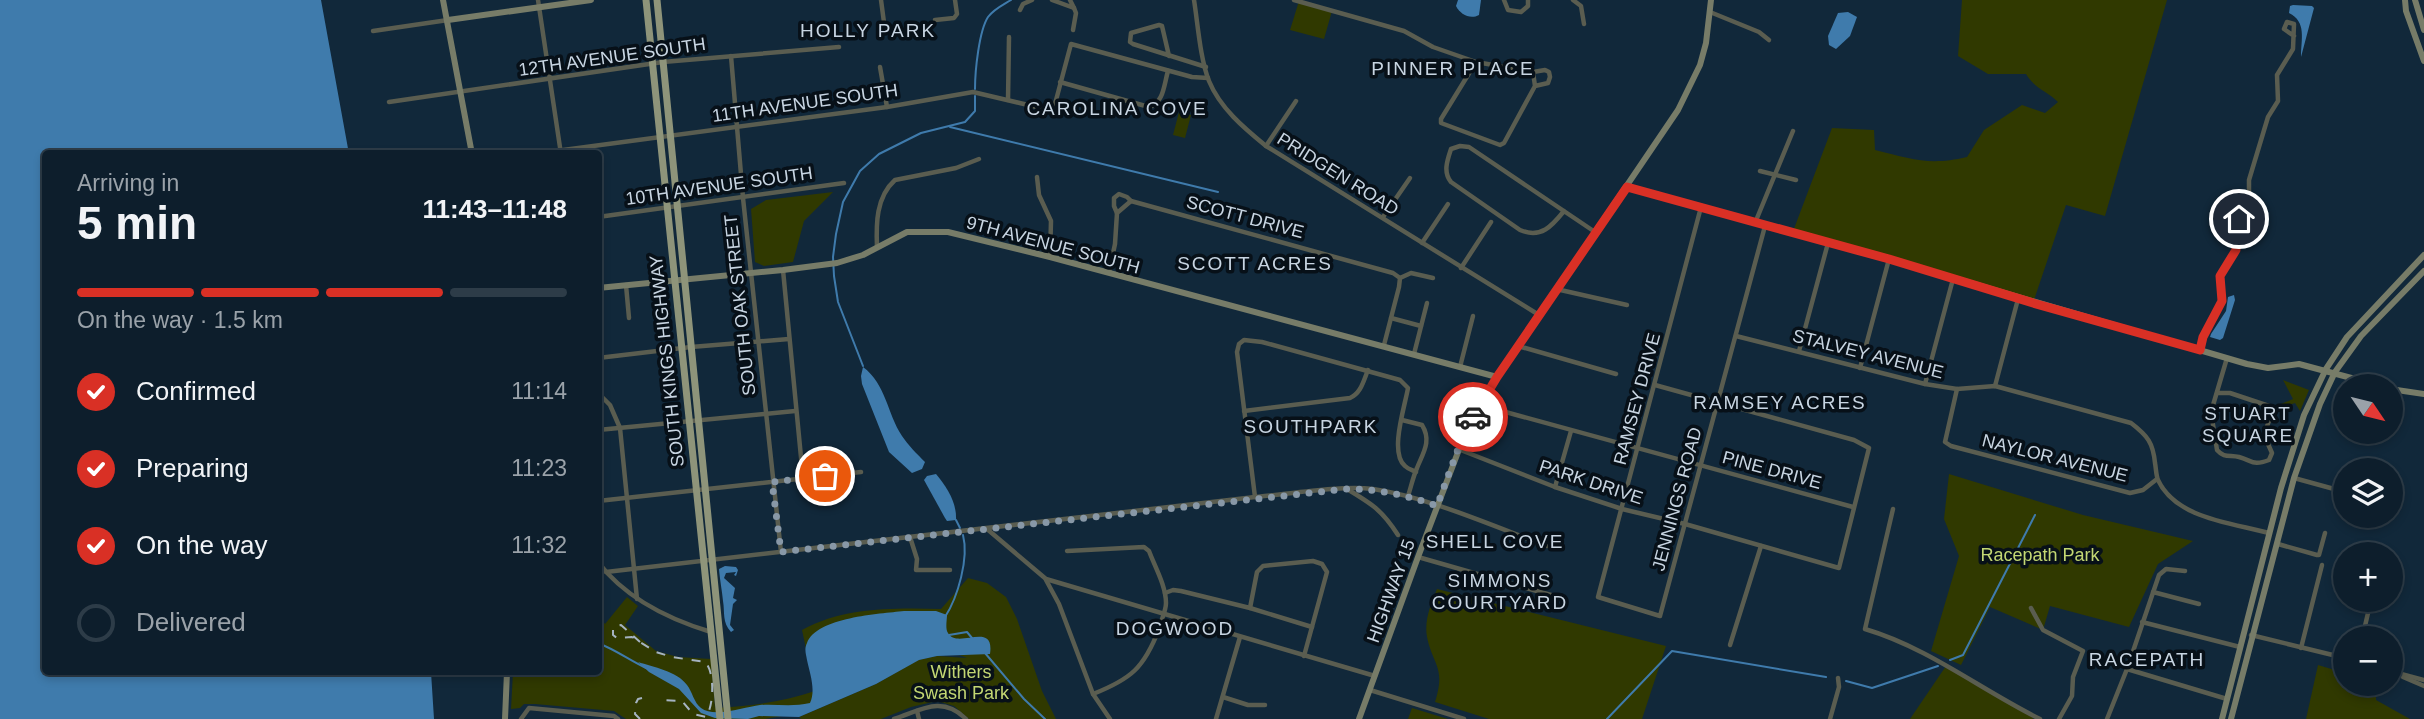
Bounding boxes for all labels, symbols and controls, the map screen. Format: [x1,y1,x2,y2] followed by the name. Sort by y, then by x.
[800,20,936,41] district label: HOLLY PARK
[517,34,707,80] street label: 12TH AVENUE SOUTH
[1371,58,1535,79] district label: PINNER PLACE
[711,80,899,126] street label: 11TH AVENUE SOUTH
[1026,98,1208,119] district label: CAROLINA COVE
[1274,129,1402,219] street label: PRIDGEN ROAD
[624,163,814,209] street label: 10TH AVENUE SOUTH
[77,170,179,196] text: Arriving in
[2209,189,2269,249] pin
[1184,192,1306,242] street label: SCOTT DRIVE
[422,194,567,224] text: 11:43–11:48
[77,197,197,249] text: 5 min
[2220,200,2258,238] icon: home
[964,212,1142,278] street label: 9TH AVENUE SOUTH
[721,213,759,397] street label: SOUTH OAK STREET
[1177,253,1333,274] district label: SCOTT ACRES
[646,254,688,468] street label: SOUTH KINGS HIGHWAY
[77,307,283,333] text: On the way · 1.5 km
[1791,326,1945,382] street label: STALVEY AVENUE
[1610,331,1664,467] street label: RAMSEY DRIVE
[77,373,115,411] icon: check
[2333,374,2403,444] north arrow
[2333,374,2403,696] map controls
[136,376,256,406] text: Confirmed
[511,378,567,404] text: 11:14
[1438,382,1508,452] courier
[1693,392,1867,413] district label: RAMSEY ACRES
[1454,398,1492,436] icon: car
[2202,403,2294,446] district label: STUART SQUARE
[1244,416,1378,437] district label: SOUTHPARK
[1648,425,1706,573] street label: JENNINGS ROAD
[1980,430,2130,486] street label: NAYLOR AVENUE
[795,446,855,506] pin
[1720,447,1824,493] street label: PINE DRIVE
[77,450,115,488] icon: check
[136,453,249,483] text: Preparing
[511,455,567,481] text: 11:23
[1537,456,1645,508] street label: PARK DRIVE
[806,457,844,495] icon: bag
[2333,458,2403,528] button: layers
[77,527,115,565] icon: check
[136,530,268,560] text: On the way
[1426,531,1564,552] district label: SHELL COVE
[511,532,567,558] text: 11:32
[1363,537,1419,645] street label: HIGHWAY 15
[2333,542,2403,612] button: +
[1980,545,2101,565] park label: Racepath Park
[1432,570,1568,613] district label: SIMMONS COURTYARD
[136,607,246,637] text: Delivered
[1116,618,1234,639] district label: DOGWOOD
[2333,626,2403,696] button: −
[2089,649,2205,670] district label: RACEPATH
[913,662,1010,703] park label: Withers Swash Park

